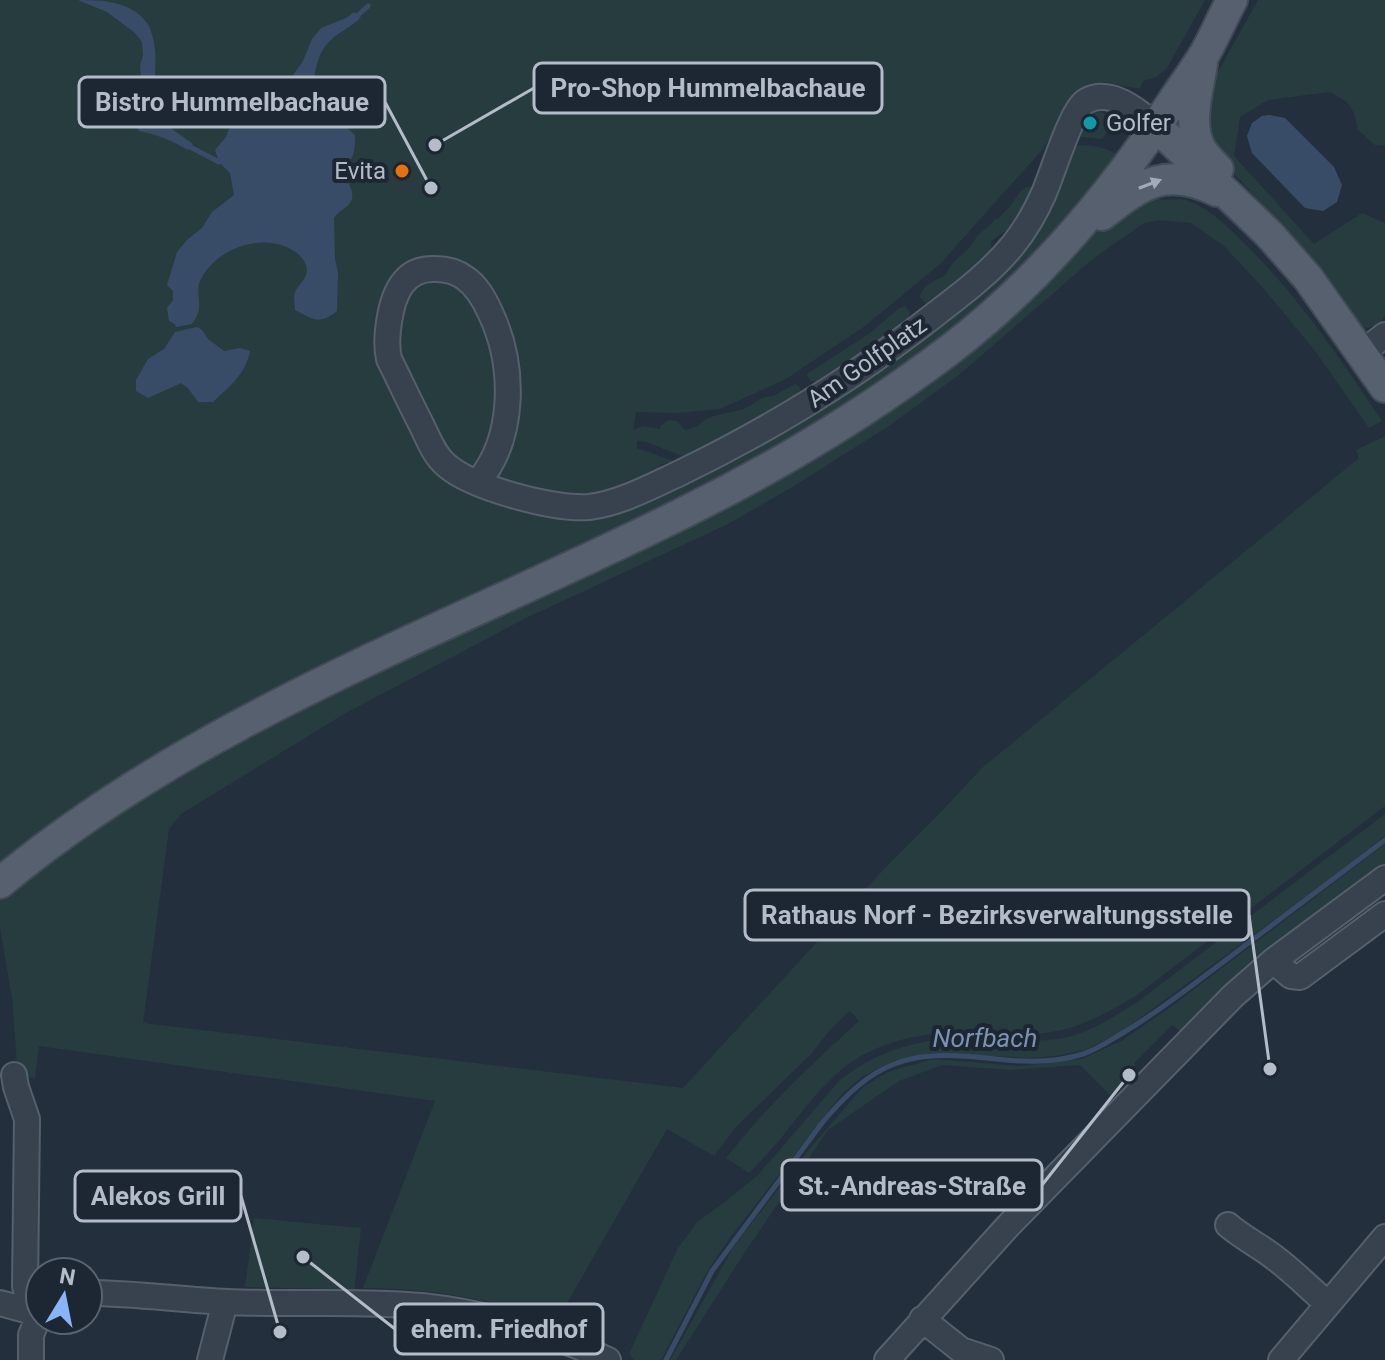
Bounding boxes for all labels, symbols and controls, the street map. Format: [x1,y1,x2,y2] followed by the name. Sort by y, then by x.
[534,63,882,113] callout: Pro-Shop Hummelbachaue
[550,73,866,103] text: Pro-Shop Hummelbachaue
[79,77,385,127] callout: Bistro Hummelbachaue
[95,87,369,117] text: Bistro Hummelbachaue
[1106,109,1171,137] place label: Golfer
[1081,114,1099,132] marker: Golfer
[334,157,386,185] place label: Evita
[393,162,411,180] marker: Evita
[1138,177,1162,190] one-way arrow
[802,311,932,413] street label: Am Golfplatz
[745,890,1249,940] callout: Rathaus Norf - Bezirksverwaltungsstelle
[761,900,1233,930] text: Rathaus Norf - Bezirksverwaltungsstelle
[933,1023,1037,1053] water label: Norfbach
[782,1160,1042,1210] callout: St.-Andreas-Straße
[75,1171,241,1221] callout: Alekos Grill
[798,1171,1026,1201] text: St.-Andreas-Straße
[91,1181,225,1211] text: Alekos Grill
[24,1256,104,1336] north arrow
[58,1263,77,1290] text: N
[395,1304,603,1354] callout: ehem. Friedhof
[411,1314,588,1344] text: ehem. Friedhof

